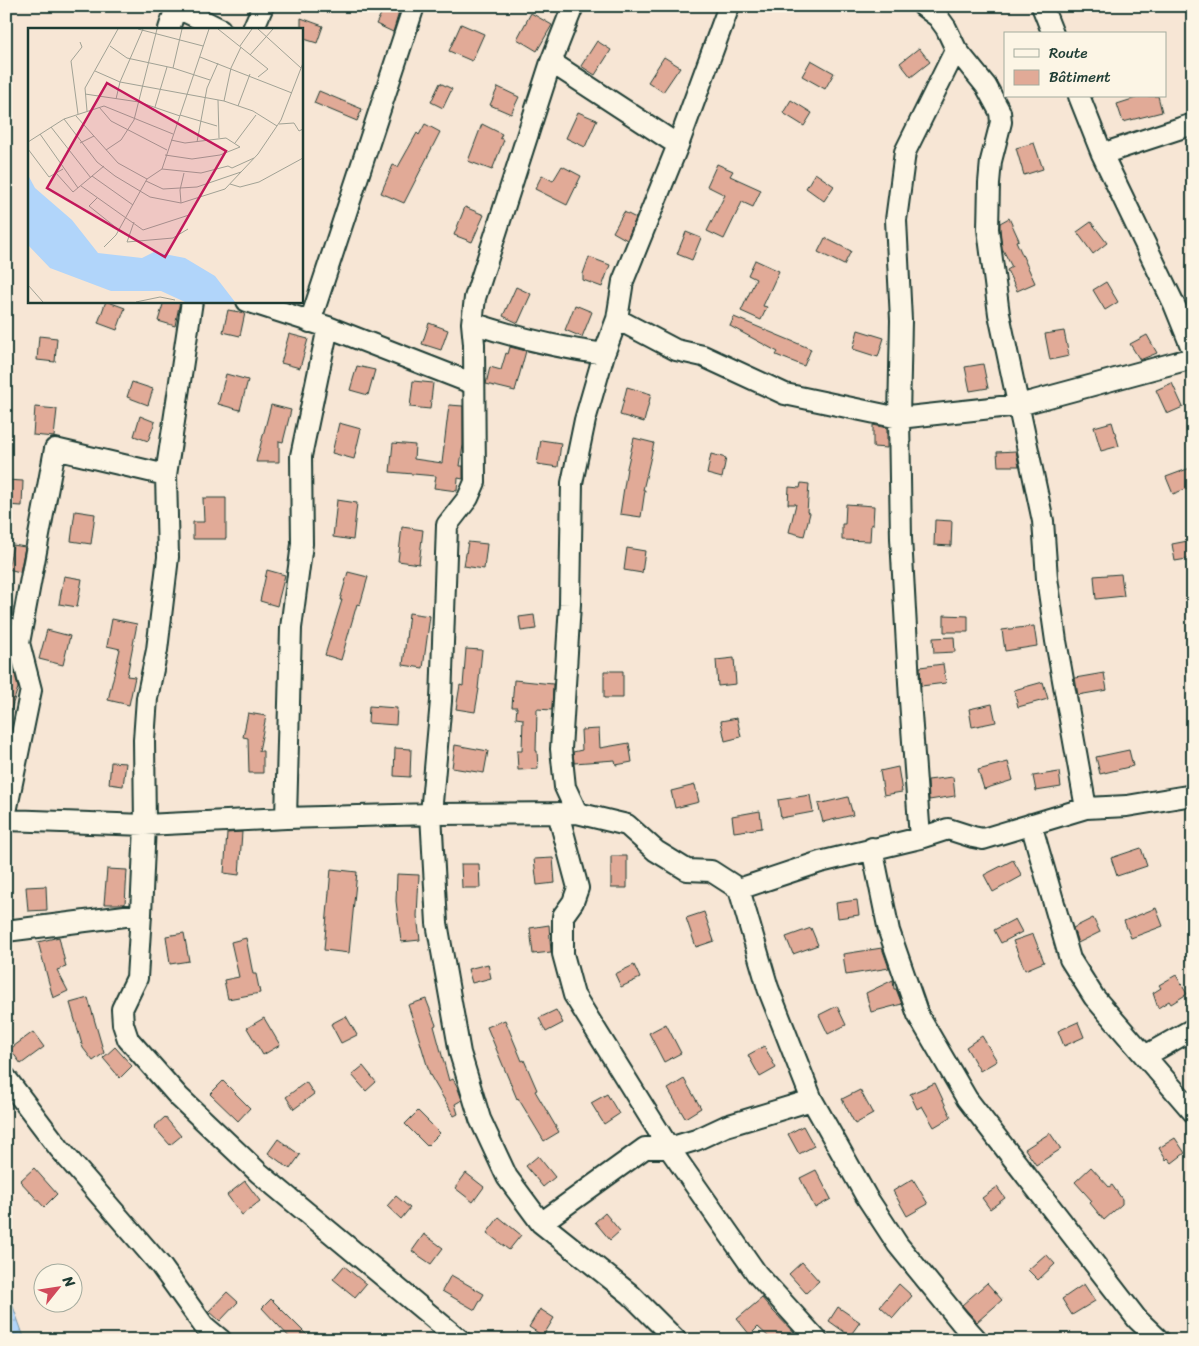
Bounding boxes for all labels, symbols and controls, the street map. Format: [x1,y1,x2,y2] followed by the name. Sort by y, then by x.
[28,28,302,302] inset map
[1004,32,1166,98] legend
[1049,40,1088,66] text: Route
[1049,64,1111,90] text: Bâtiment
[32,1264,82,1314] north arrow
[55,1270,82,1292] text: N

